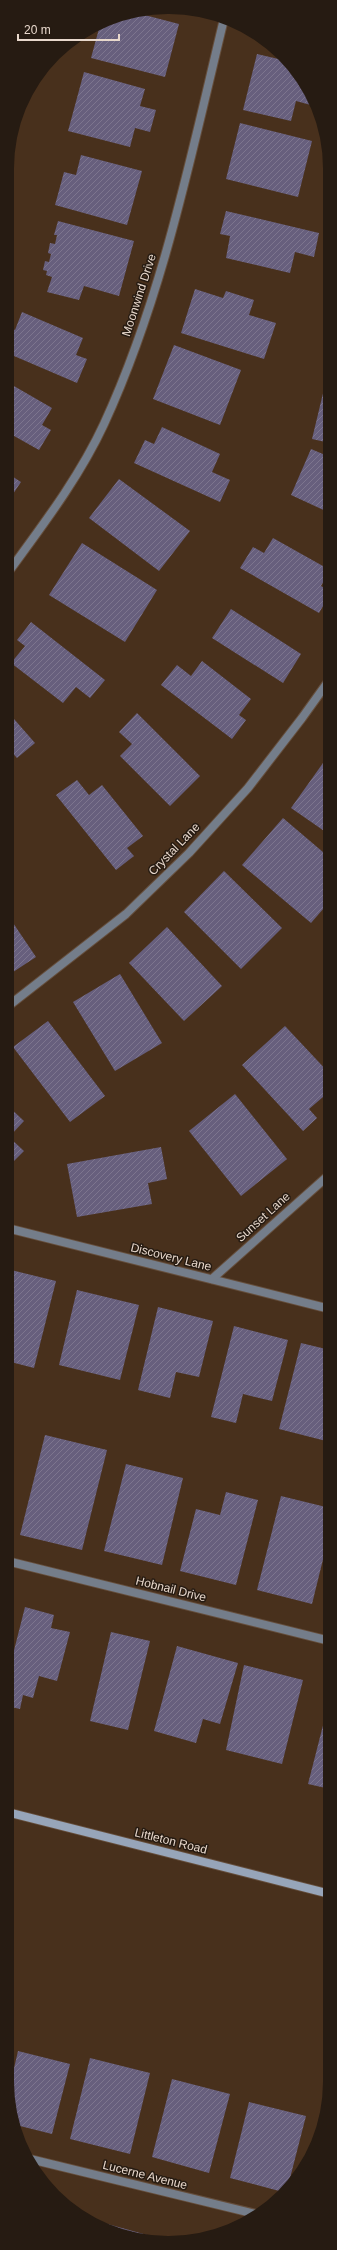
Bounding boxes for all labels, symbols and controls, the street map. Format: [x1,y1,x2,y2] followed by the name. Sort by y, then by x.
[18,16,119,42] scale bar
[24,23,51,37] text: 20 m
[119,252,159,338] street label: Moonwind Drive
[146,820,203,878] street label: Crystal Lane
[233,1189,293,1245] street label: Sunset Lane
[129,1240,213,1274] street label: Discovery Lane
[134,1573,208,1605] street label: Hobnail Drive
[133,1825,209,1857] street label: Littleton Road
[101,2158,189,2192] street label: Lucerne Avenue

